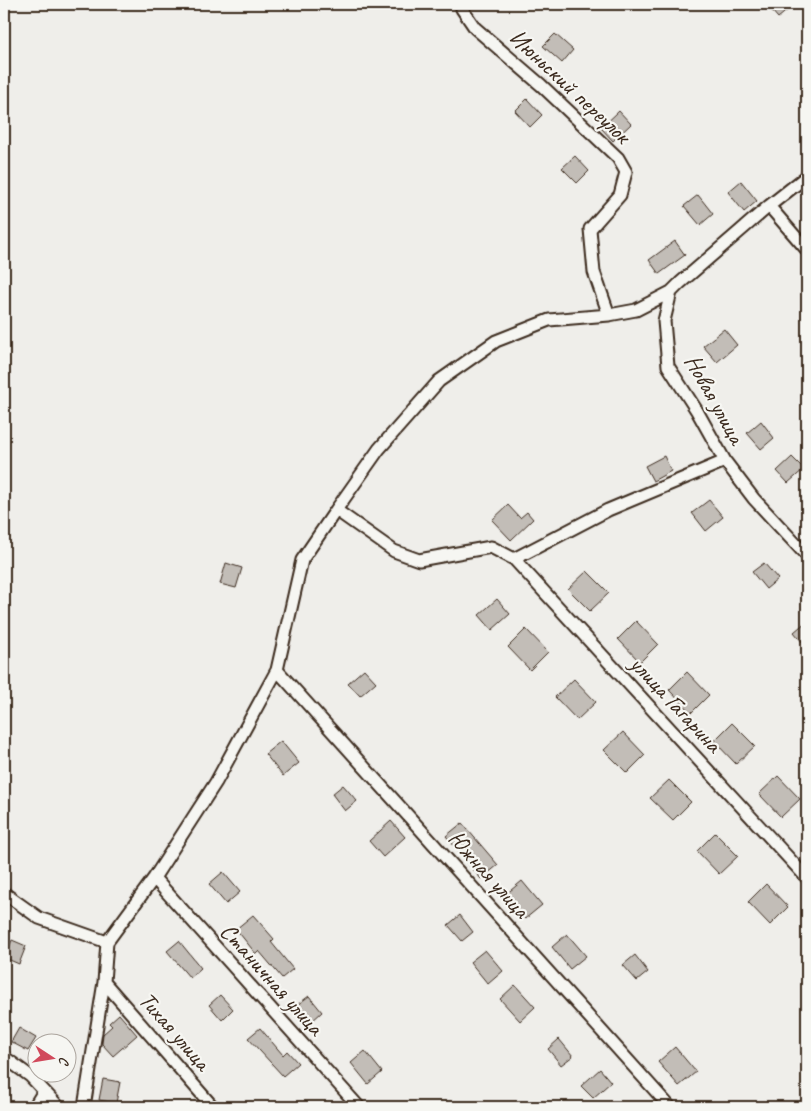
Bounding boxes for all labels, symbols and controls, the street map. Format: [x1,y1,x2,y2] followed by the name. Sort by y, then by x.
[503,22,638,151] street label: Июньский переулок
[678,349,753,451] street label: Новая улица
[622,648,729,760] street label: улица Гагарина
[442,824,537,925] street label: Южная улица
[214,916,331,1043] street label: Станичная улица
[133,985,219,1078] street label: Тихая улица
[28,1034,78,1084] north arrow
[55,1055,73,1068] text: С

